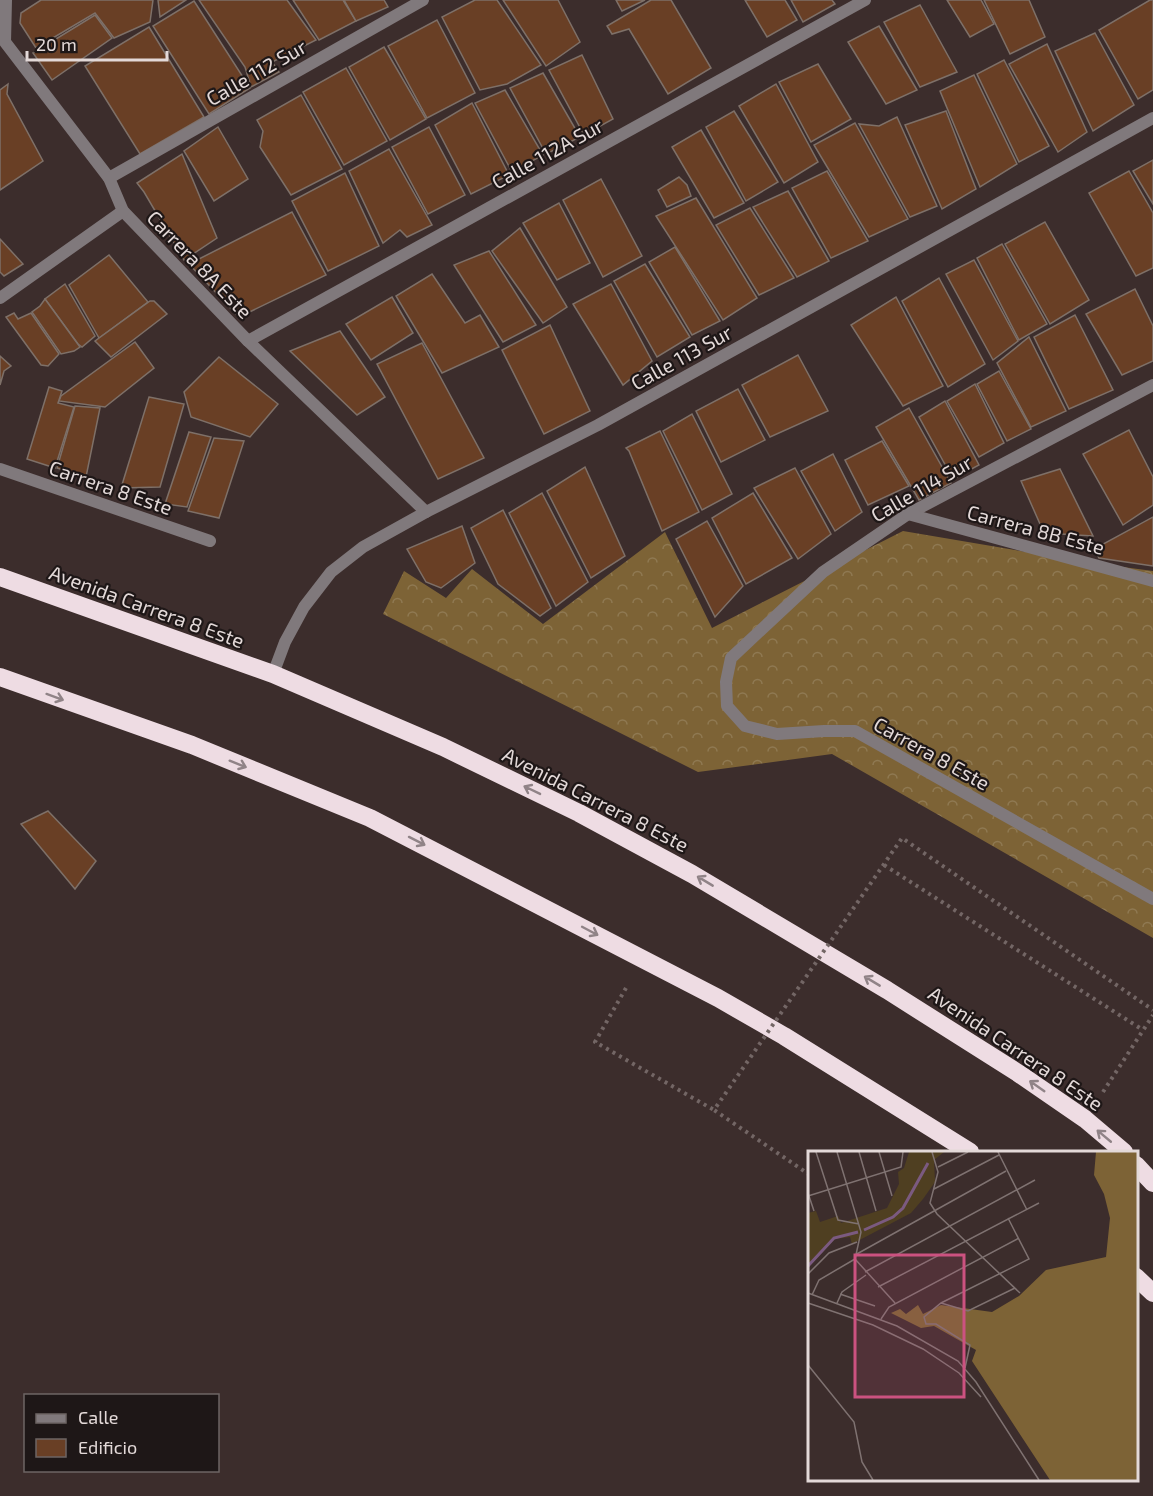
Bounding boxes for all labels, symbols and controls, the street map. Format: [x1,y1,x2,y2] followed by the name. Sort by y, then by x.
[27,24,166,62] scale bar
[36,33,77,55] text: 20 m
[202,34,310,110] street label: Calle 112 Sur
[487,113,607,193] street label: Calle 112A Sur
[143,205,257,323] street label: Carrera 8A Este
[626,319,736,395] street label: Calle 113 Sur
[866,449,976,527] street label: Calle 114 Sur
[46,455,176,519] street label: Carrera 8 Este
[965,499,1107,559] street label: Carrera 8B Este
[46,560,248,652] street label: Avenida Carrera 8 Este
[45,692,64,703] one-way arrow
[870,711,994,795] street label: Carrera 8 Este
[499,742,693,856] street label: Avenida Carrera 8 Este
[228,759,247,770] one-way arrow
[524,784,542,796] one-way arrow
[408,836,426,848] one-way arrow
[697,875,714,887] one-way arrow
[581,925,598,937] one-way arrow
[864,975,881,987] one-way arrow
[924,981,1108,1115] street label: Avenida Carrera 8 Este
[1029,1080,1045,1092] one-way arrow
[1097,1129,1112,1143] one-way arrow
[808,1151,1138,1481] inset map
[24,1394,219,1472] legend
[78,1406,119,1428] text: Calle
[78,1436,137,1458] text: Edificio

